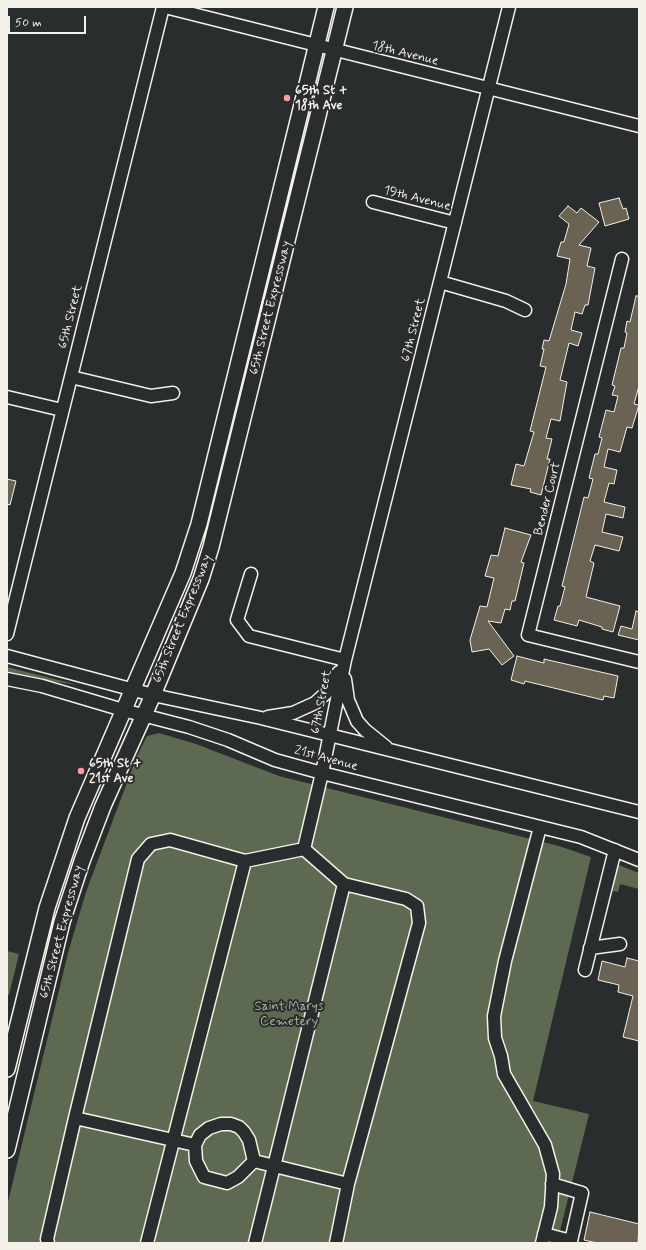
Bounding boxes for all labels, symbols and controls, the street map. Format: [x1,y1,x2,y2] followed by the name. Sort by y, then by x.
[10,8,88,34] scale bar
[15,15,42,31] text: 50 m
[370,38,440,70] street label: 18th Avenue
[295,83,347,114] place label: 65th St + 18th Ave
[282,93,292,103] marker: 65th St + 18th Ave
[382,183,452,215] street label: 19th Avenue
[247,240,295,376] street label: 65th Street Expressway
[56,283,86,351] street label: 65th Street
[399,297,429,363] street label: 67th Street
[531,461,565,537] street label: Bender Court
[150,552,216,686] street label: 65th Street Expressway
[308,669,336,735] street label: 67th Street
[293,743,359,775] street label: 21st Avenue
[89,756,141,787] place label: 65th St + 21st Ave
[76,766,86,776] marker: 65th St + 21st Ave
[37,864,87,1000] street label: 65th Street Expressway
[255,999,323,1030] park label: Saint Marys Cemetery

